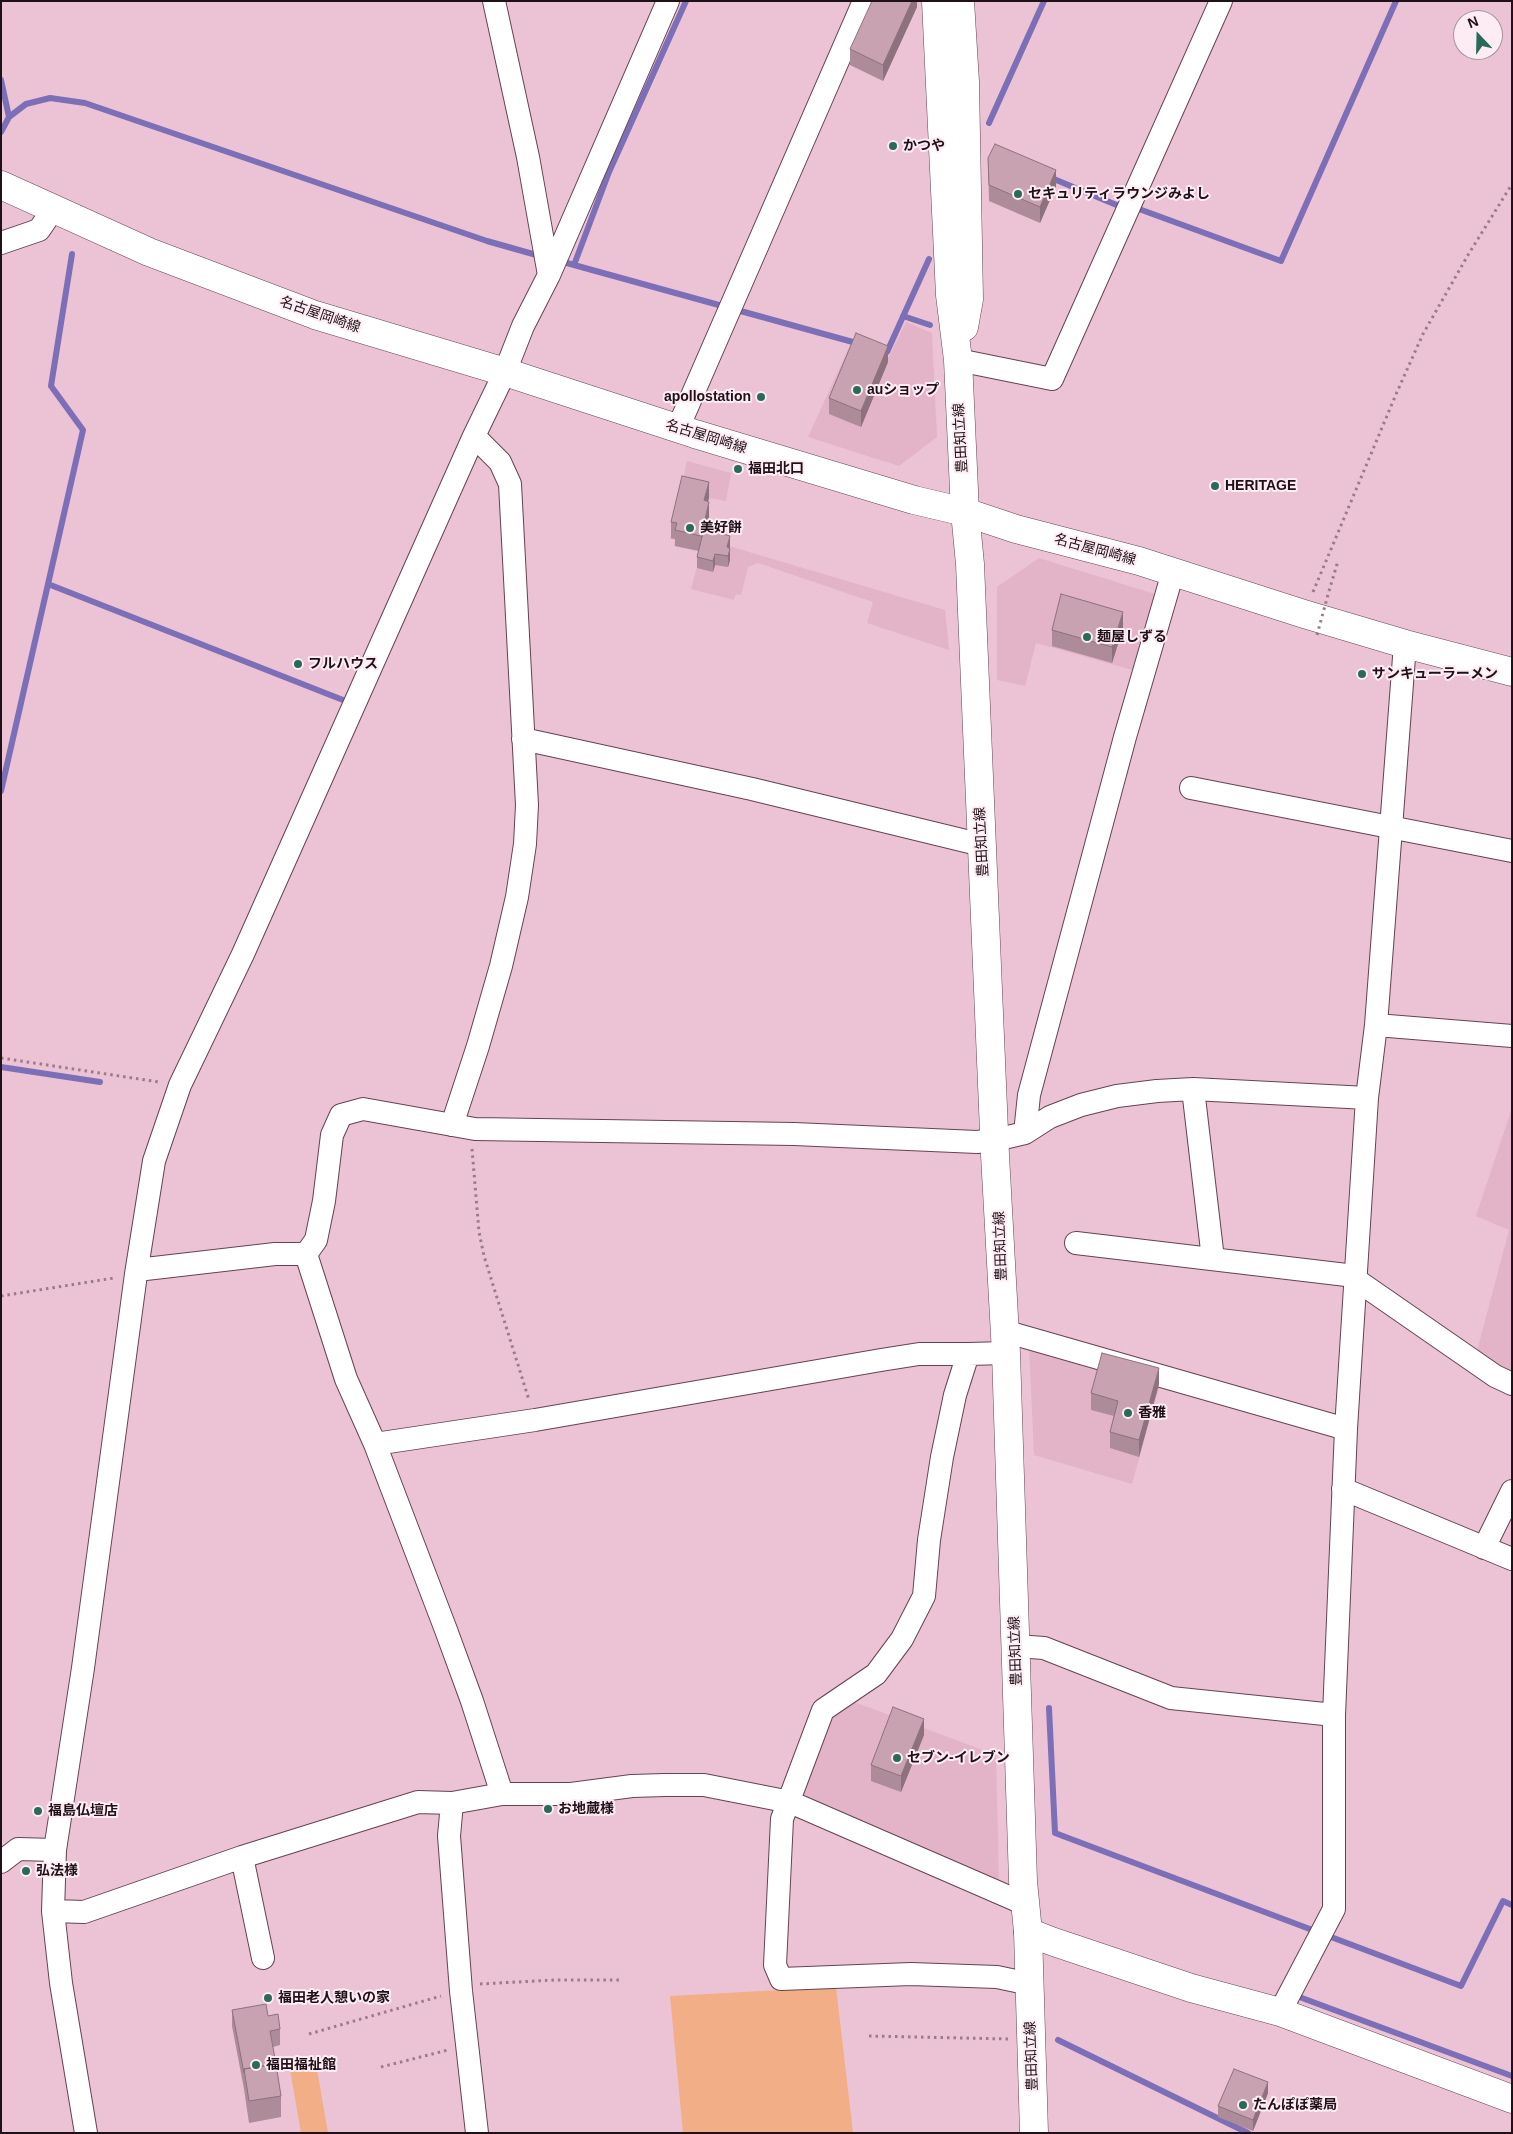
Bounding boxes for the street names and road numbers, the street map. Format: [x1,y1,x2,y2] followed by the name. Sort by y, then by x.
[278,293,362,337] street label: 名古屋岡崎線
[951,403,971,473] street label: 豊田知立線
[663,417,749,457] street label: 名古屋岡崎線
[1052,531,1138,569] street label: 名古屋岡崎線
[972,807,992,877] street label: 豊田知立線
[991,1211,1011,1281] street label: 豊田知立線
[1006,1616,1026,1686] street label: 豊田知立線
[1022,2021,1042,2091] street label: 豊田知立線

